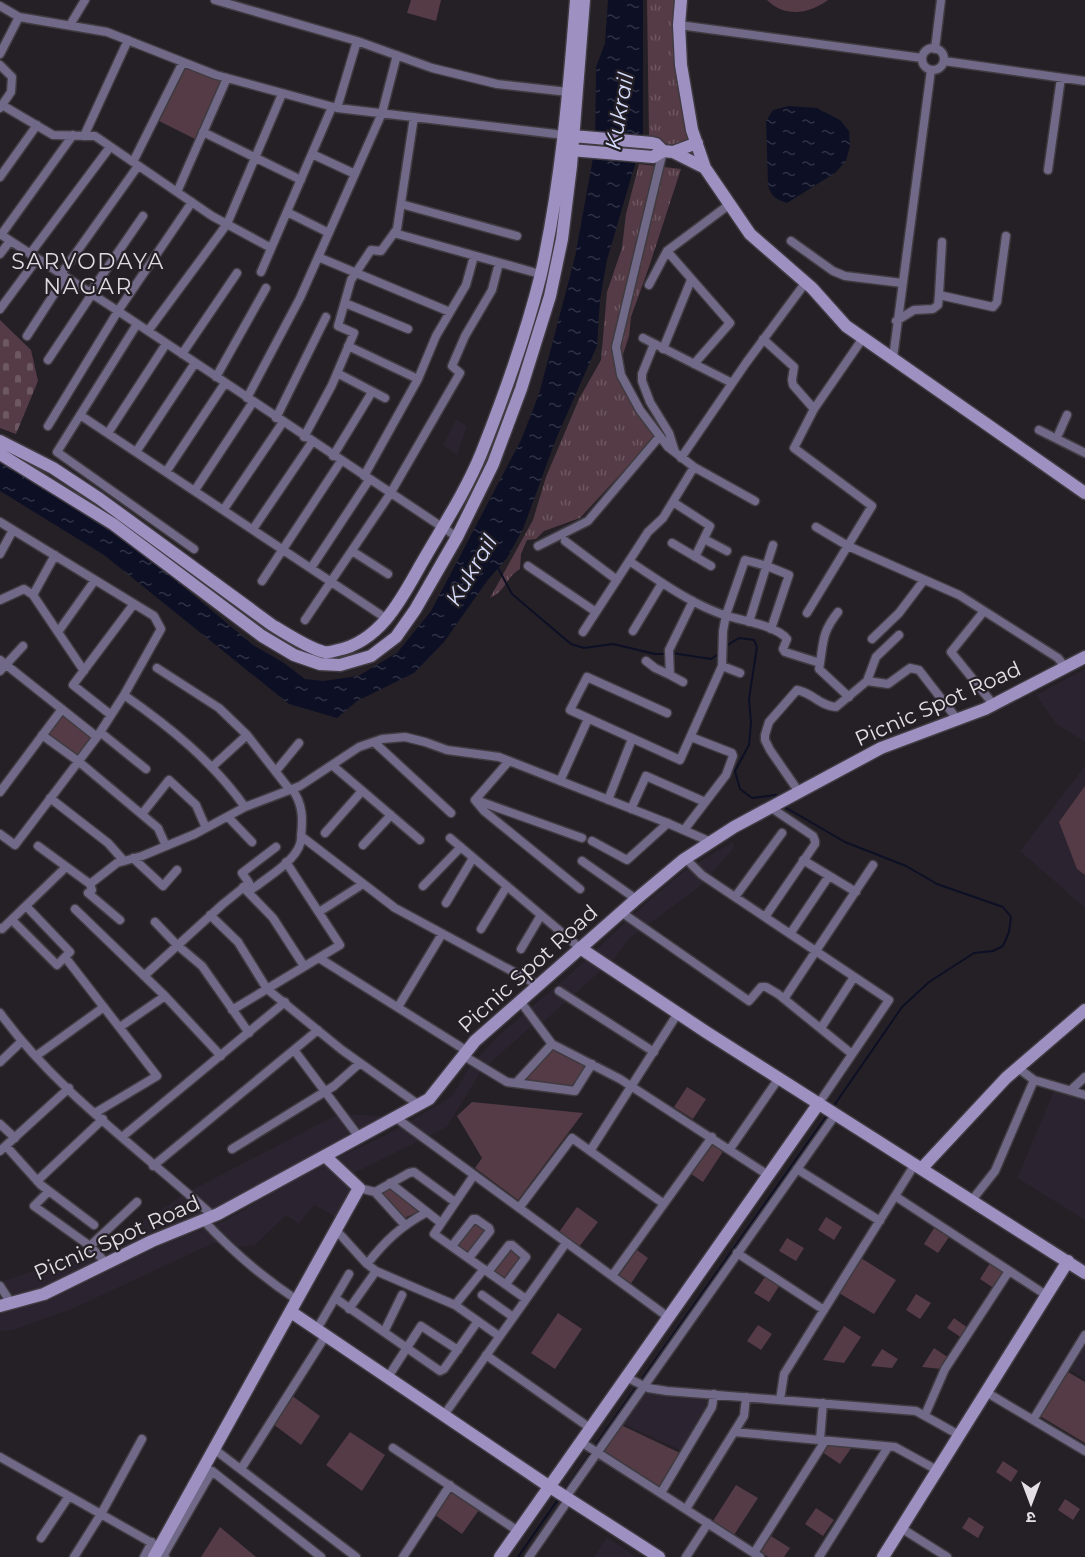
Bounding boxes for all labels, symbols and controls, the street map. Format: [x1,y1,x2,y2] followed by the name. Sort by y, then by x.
[599,70,640,152] water label: Kukrail
[11,248,165,300] district label: SARVODAYA NAGAR
[440,530,503,611] water label: Kukrail
[851,656,1025,751] street label: Picnic Spot Road
[453,899,603,1038] street label: Picnic Spot Road
[30,1190,204,1285] street label: Picnic Spot Road
[1001,1473,1061,1533] north arrow
[1026,1508,1036,1527] text: उ

